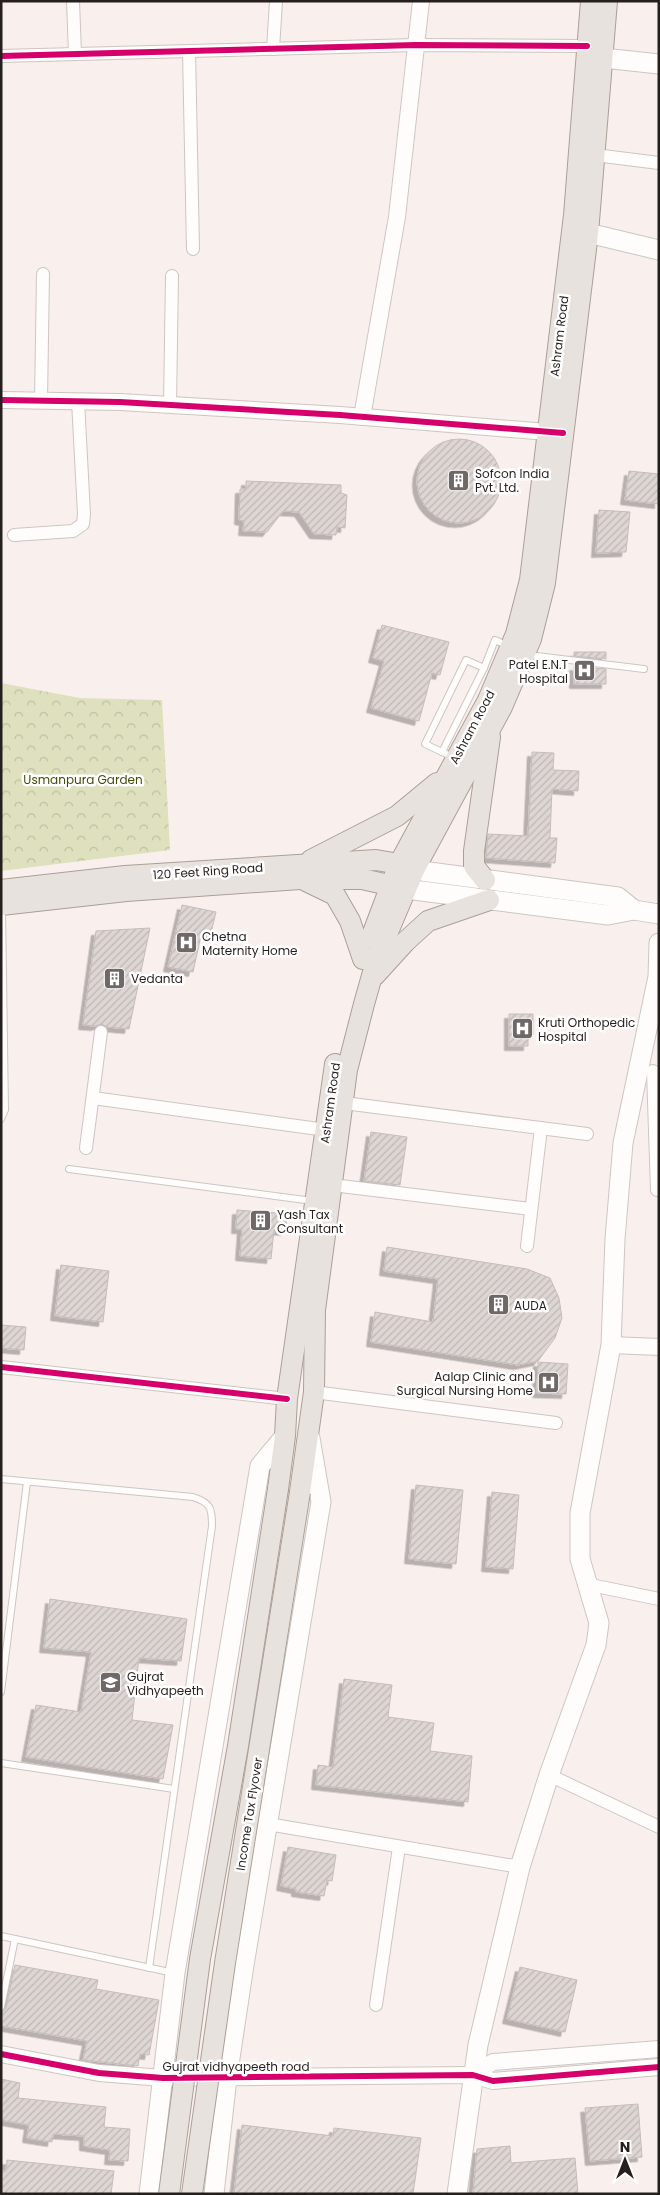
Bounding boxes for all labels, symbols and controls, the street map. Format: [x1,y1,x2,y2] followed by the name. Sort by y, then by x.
[546,295,572,377] street label: Ashram Road
[475,465,549,496] place label: Sofcon India Pvt. Ltd.
[447,468,471,492] building icon: Sofcon India Pvt. Ltd.
[509,656,569,687] place label: Patel E.N.T Hospital
[572,659,596,683] hospital icon: Patel E.N.T Hospital
[445,687,499,767] street label: Ashram Road
[23,771,143,788] park label: Usmanpura Garden
[152,859,264,883] street label: 120 Feet Ring Road
[202,928,297,959] place label: Chetna Maternity Home
[174,931,198,955] hospital icon: Chetna Maternity Home
[103,966,127,990] building icon: Vedanta
[131,970,183,987] place label: Vedanta
[538,1014,635,1045] place label: Kruti Orthopedic Hospital
[510,1017,534,1041] hospital icon: Kruti Orthopedic Hospital
[316,1062,344,1144] street label: Ashram Road
[277,1206,343,1237] place label: Yash Tax Consultant
[249,1209,273,1233] building icon: Yash Tax Consultant
[486,1293,510,1317] building icon: AUDA
[514,1297,547,1314] place label: AUDA
[397,1368,533,1399] place label: Aalap Clinic and Surgical Nursing Home
[537,1371,561,1395] hospital icon: Aalap Clinic and Surgical Nursing Home
[127,1668,204,1699] place label: Gujrat Vidhyapeeth
[99,1671,123,1695] school or university icon: Gujrat Vidhyapeeth
[232,1756,266,1872] street label: Income Tax Flyover
[162,2058,310,2075] street label: Gujrat vidhyapeeth road
[600,2135,650,2185] north arrow
[620,2137,630,2157] text: N

